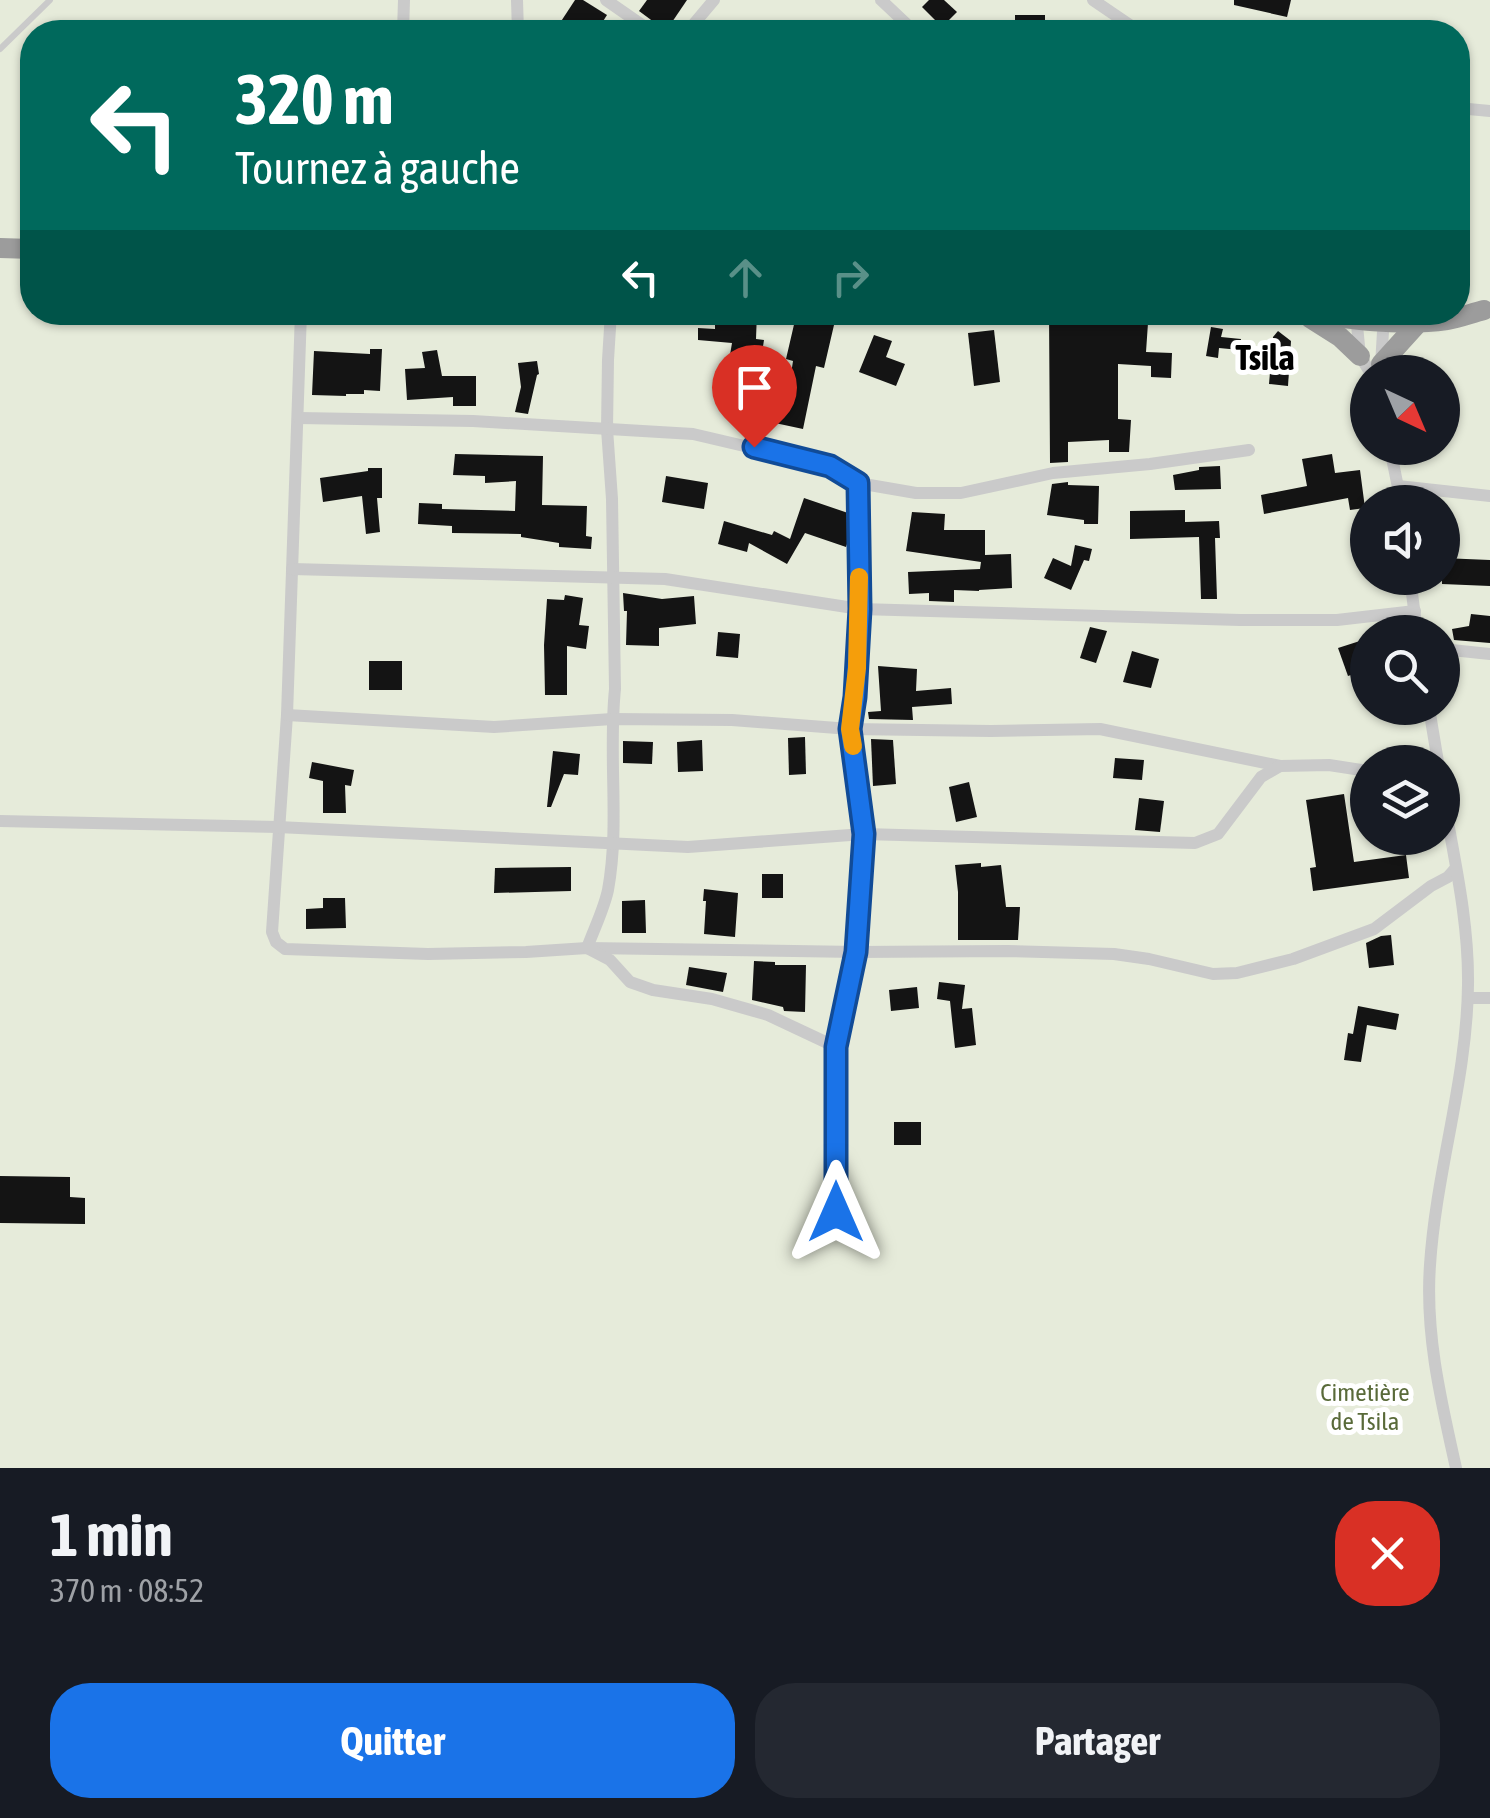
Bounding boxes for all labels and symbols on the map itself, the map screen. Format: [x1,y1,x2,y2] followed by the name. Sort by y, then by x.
[1235,337,1295,377] district label: Tsila
[712,345,797,448] pin
[1350,355,1460,465] north arrow
[784,1160,888,1264] position arrow
[1320,1378,1410,1435] park label: Cimetière de Tsila

